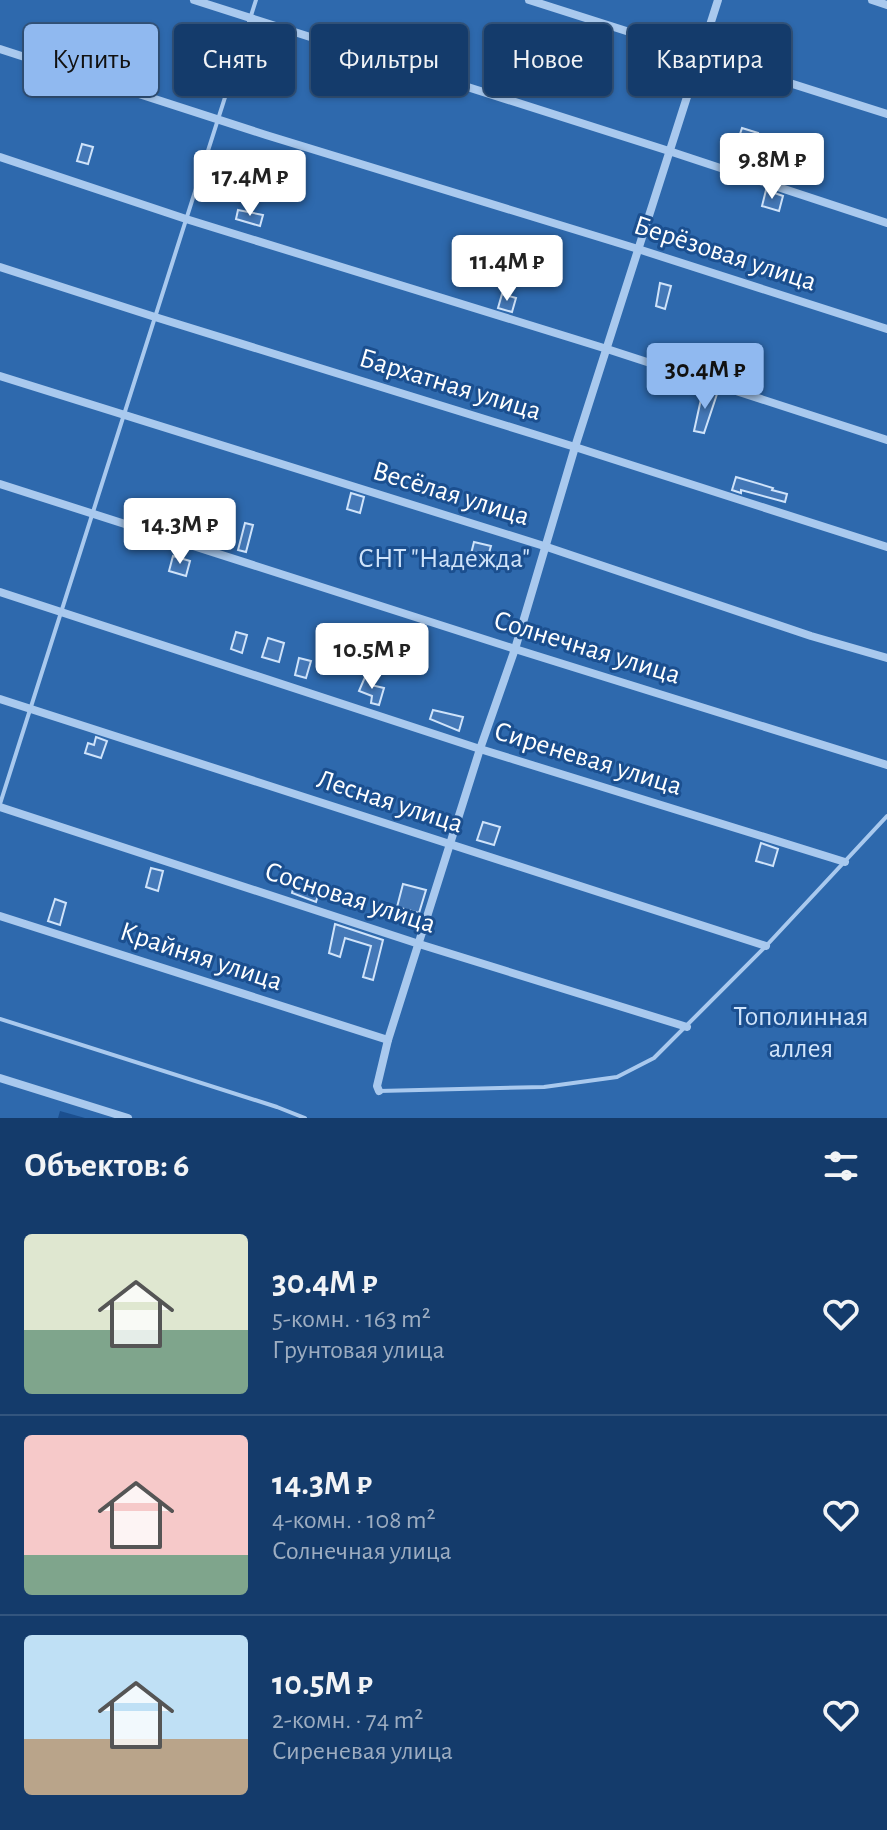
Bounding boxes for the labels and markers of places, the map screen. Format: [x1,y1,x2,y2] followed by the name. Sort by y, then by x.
[707,133,837,201] pin: 9.8M ₽
[176,150,324,218] pin: 17.4M ₽
[433,235,581,303] pin: 11.4M ₽
[631,343,779,411] pin: 30.4M ₽
[106,498,254,566] pin: 14.3M ₽
[298,623,446,691] pin: 10.5M ₽

